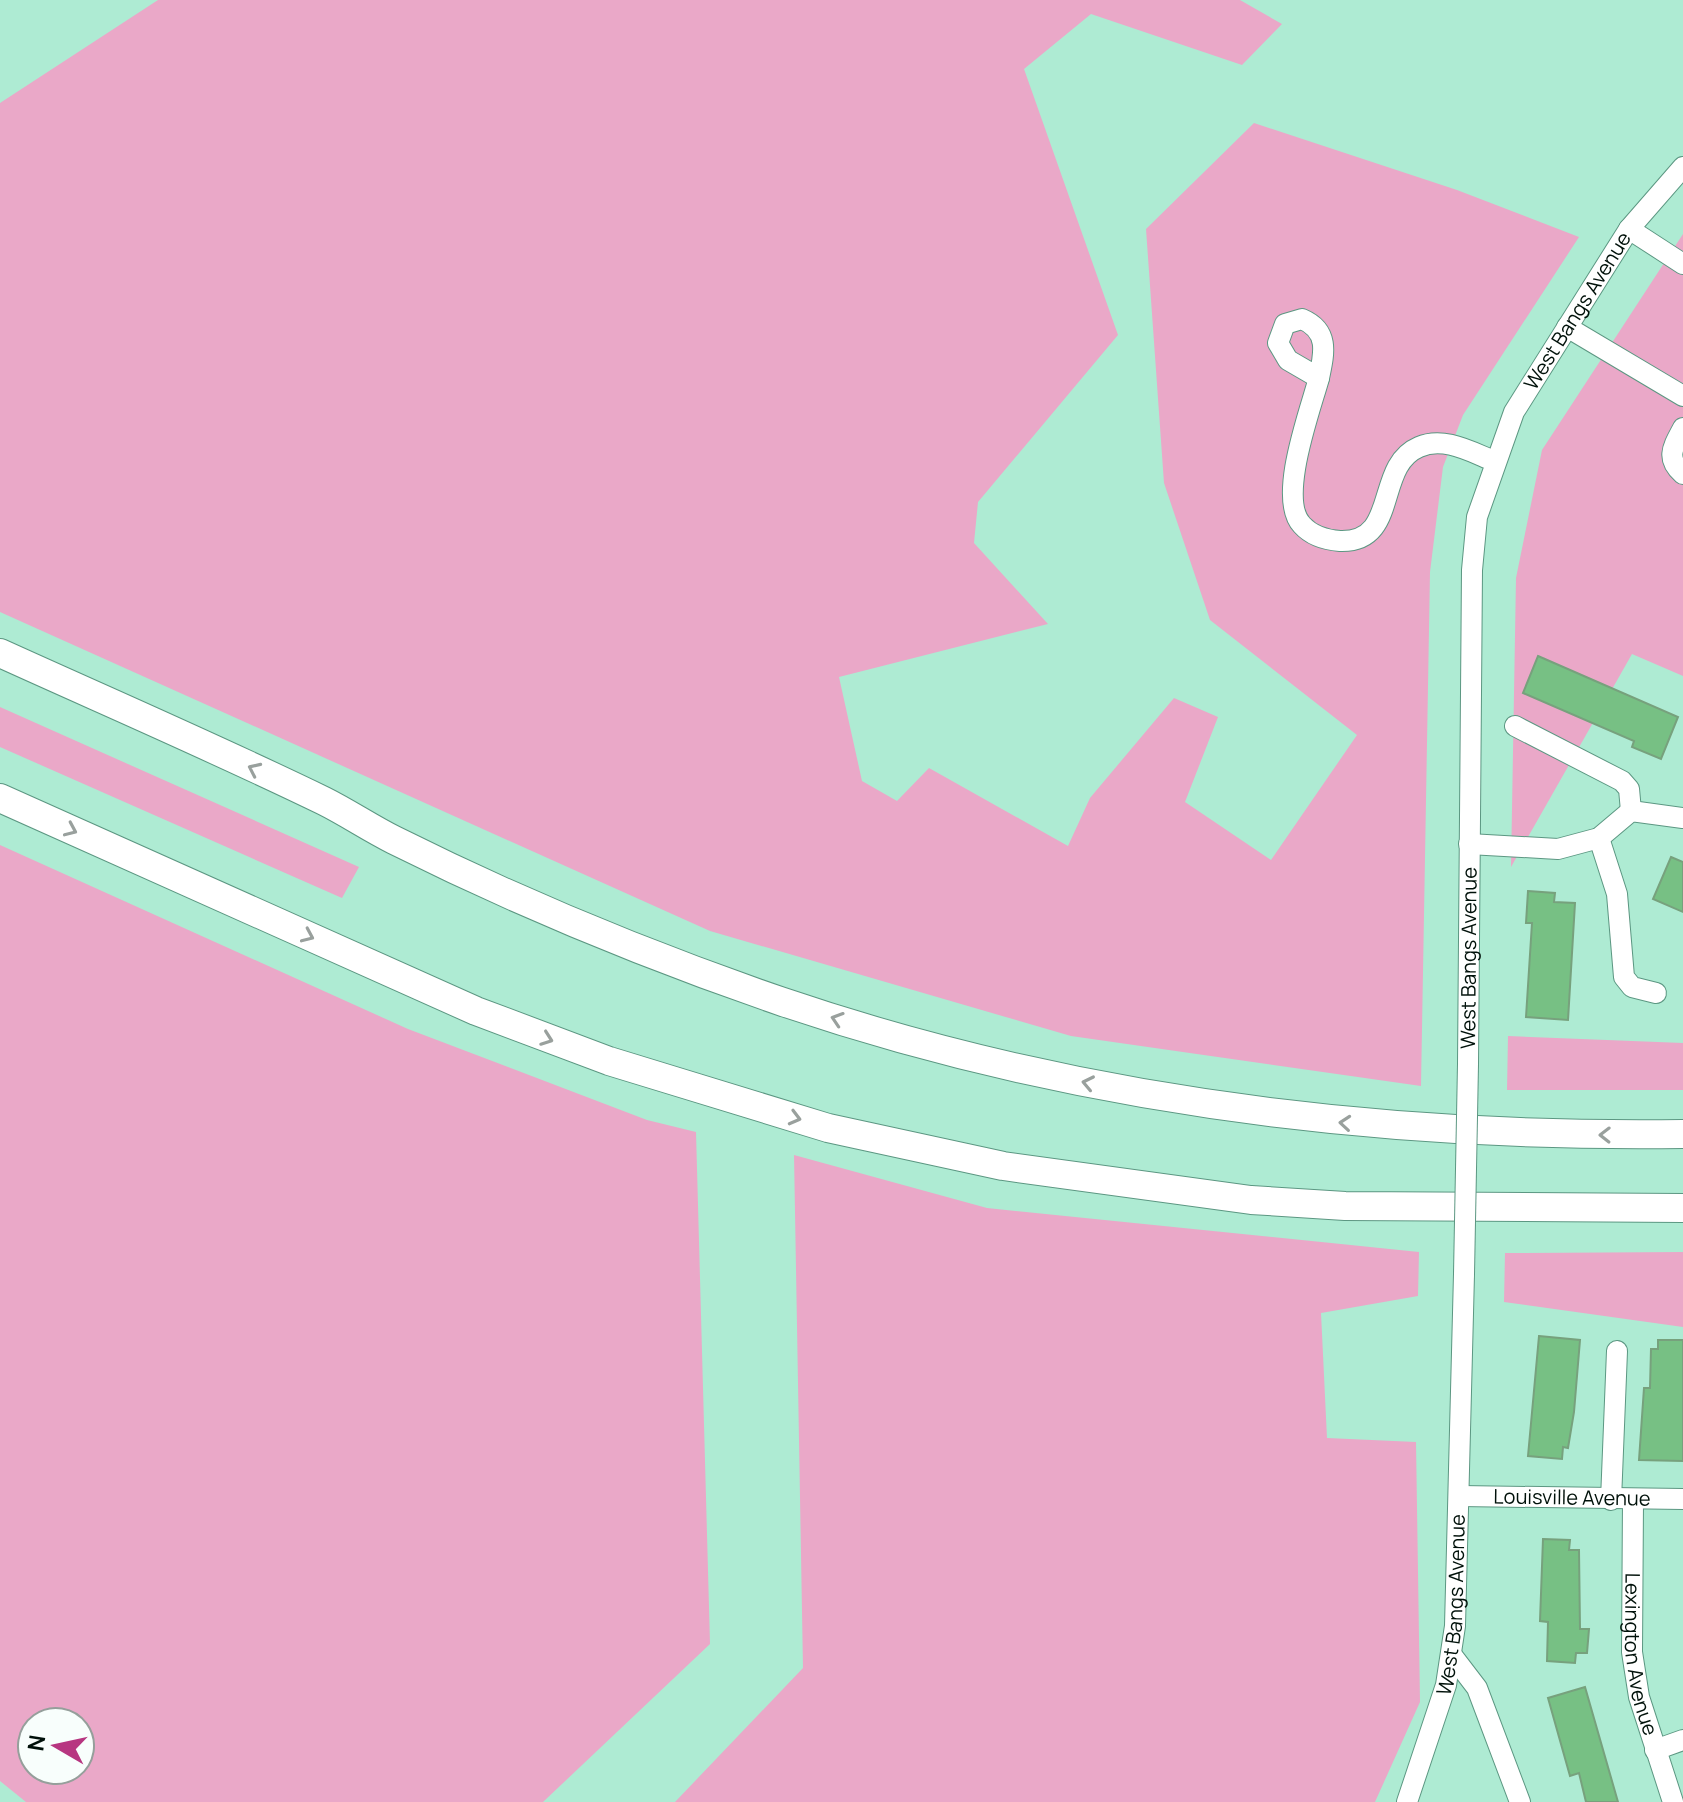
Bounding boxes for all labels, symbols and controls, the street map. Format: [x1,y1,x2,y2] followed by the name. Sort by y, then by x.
[1517,226,1637,395] street label: West Bangs Avenue
[248,763,262,779] one-way arrow
[63,820,77,836] one-way arrow
[1454,867,1483,1049] street label: West Bangs Avenue
[300,926,315,942] one-way arrow
[830,1012,844,1028] one-way arrow
[539,1029,553,1046] one-way arrow
[1082,1076,1095,1093] one-way arrow
[787,1109,801,1126] one-way arrow
[1338,1114,1351,1131] one-way arrow
[1598,1126,1611,1143] one-way arrow
[1493,1482,1651,1512] street label: Louisville Avenue
[1429,1514,1471,1699] street label: West Bangs Avenue
[1619,1573,1665,1739] street label: Lexington Avenue
[16,1706,96,1786] north arrow
[20,1733,52,1753] text: N

